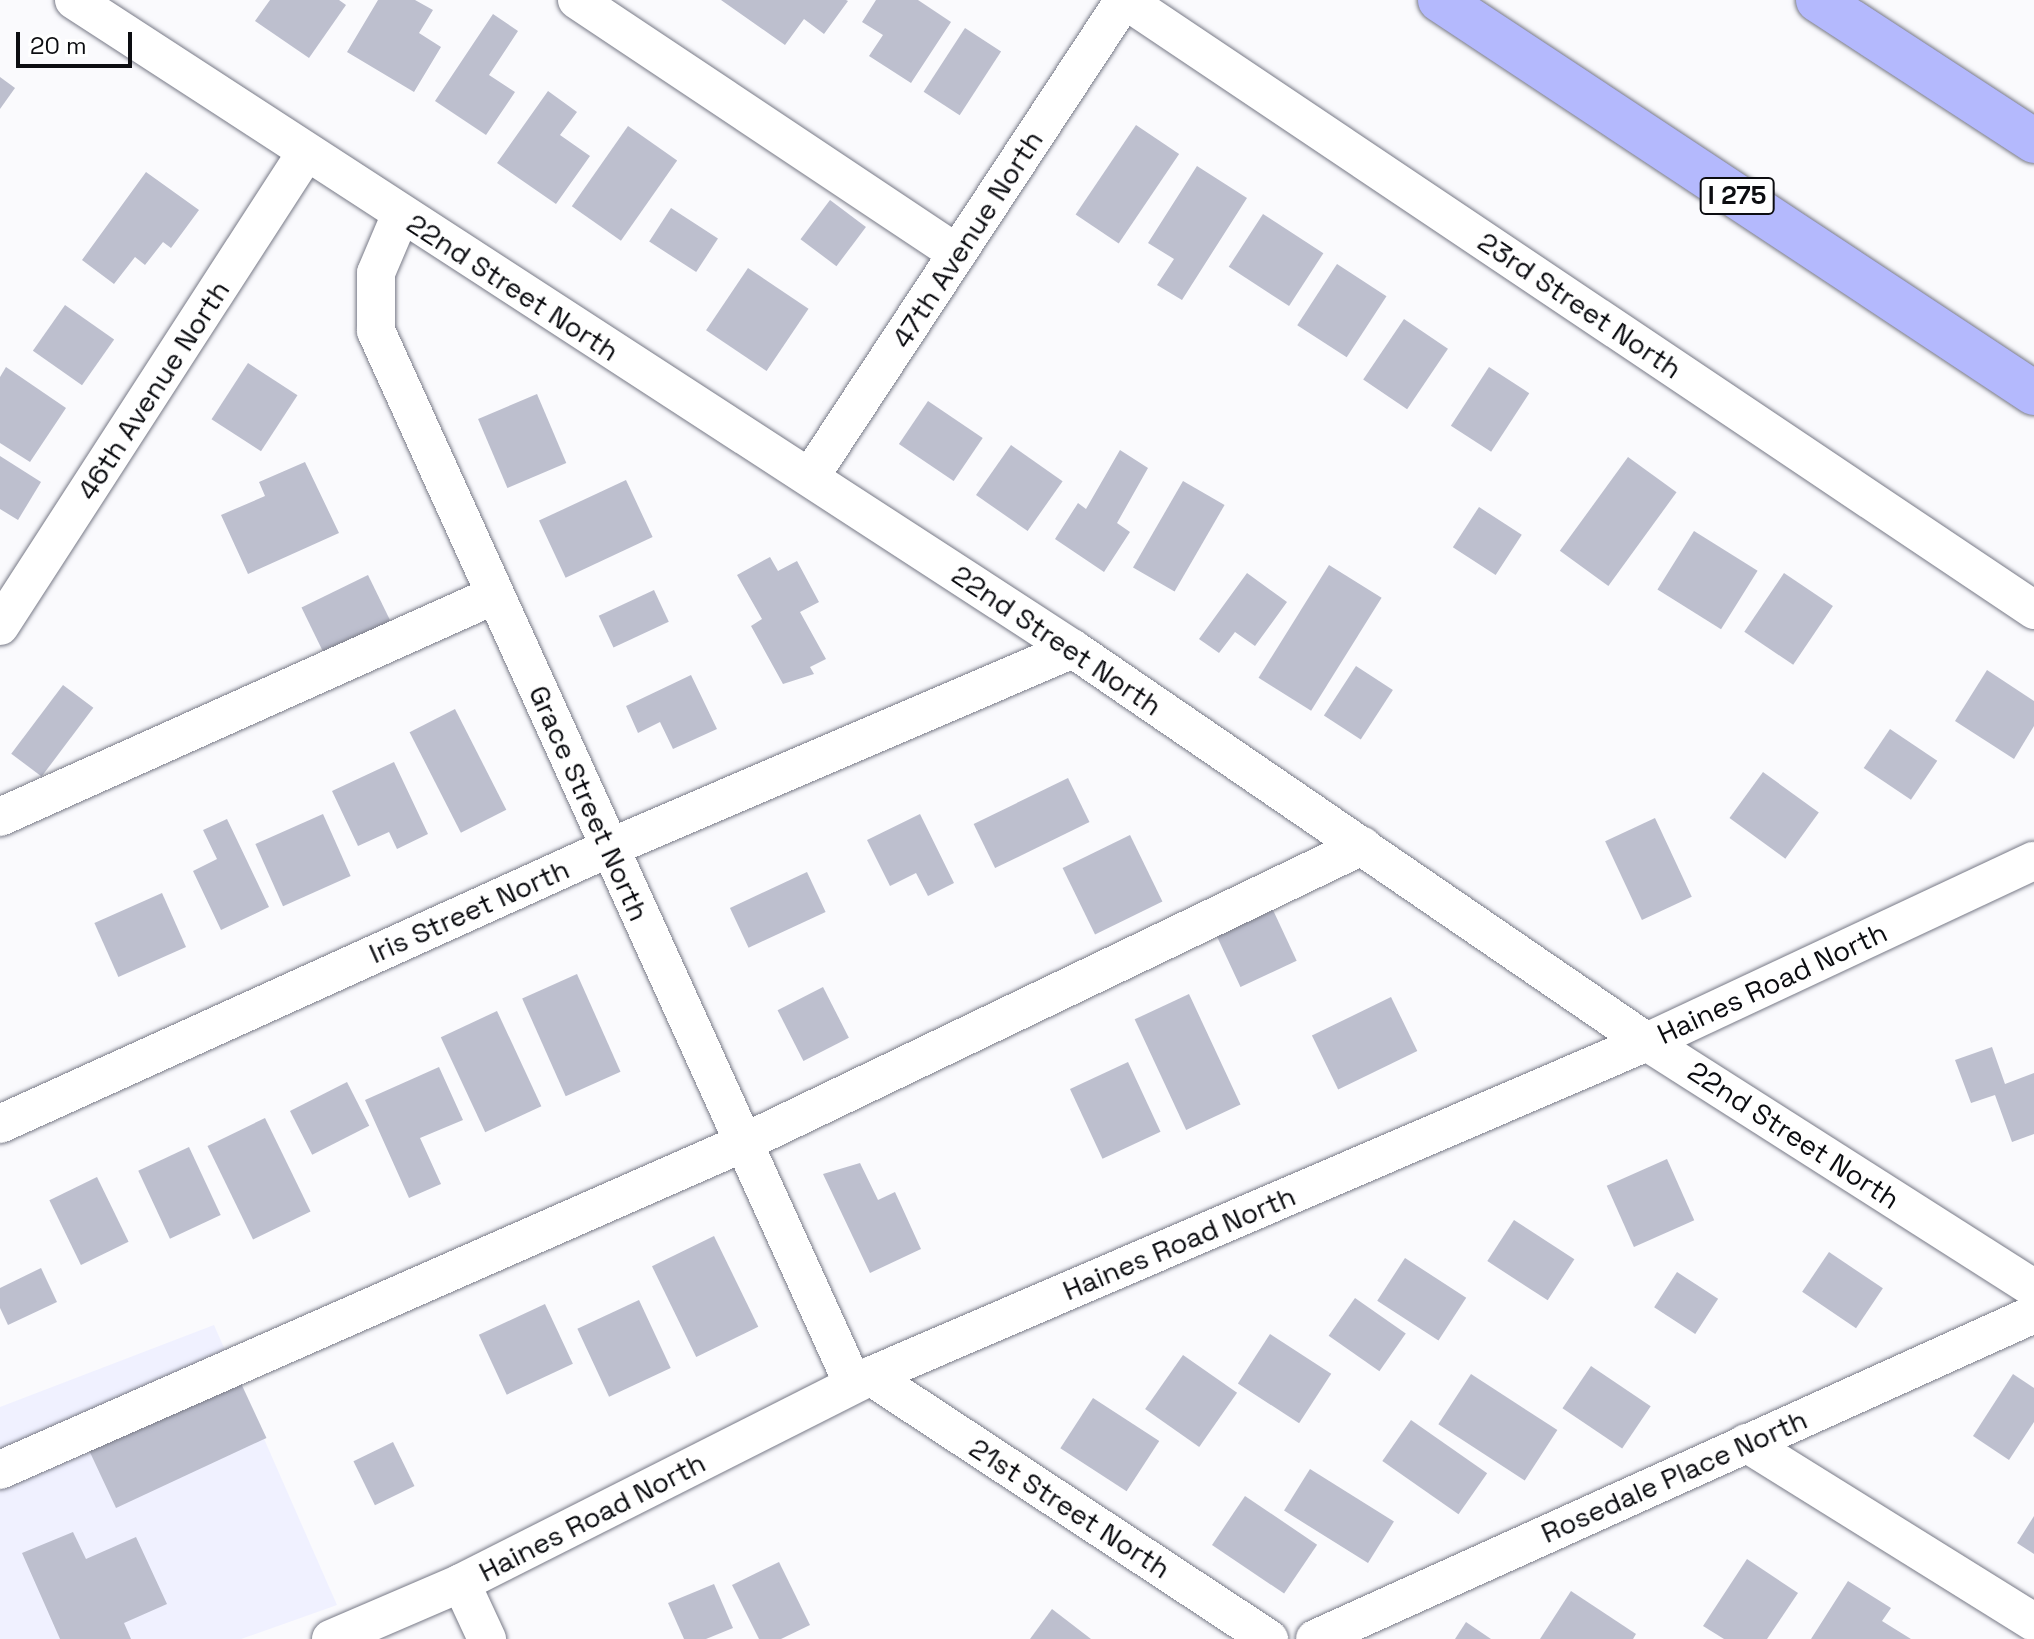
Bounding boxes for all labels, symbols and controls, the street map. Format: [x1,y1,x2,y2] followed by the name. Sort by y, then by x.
[20,16,136,66] scale bar
[30,30,87,61] text: 20 m
[884,124,1050,354] street label: 47th Avenue North
[1699,174,1775,218] road number: I 275
[401,206,625,368] street label: 22nd Street North
[1472,224,1688,386] street label: 23rd Street North
[70,274,236,506] street label: 46th Avenue North
[946,557,1168,723] street label: 22nd Street North
[522,680,656,926] street label: Grace Street North
[364,852,574,970] street label: Iris Street North
[1652,915,1892,1051] street label: Haines Road North
[1682,1054,1906,1216] street label: 22nd Street North
[1058,1179,1300,1307] street label: Haines Road North
[1536,1402,1812,1550] street label: Rosedale Place North
[963,1431,1177,1585] street label: 21st Street North
[473,1445,711,1589] street label: Haines Road North

